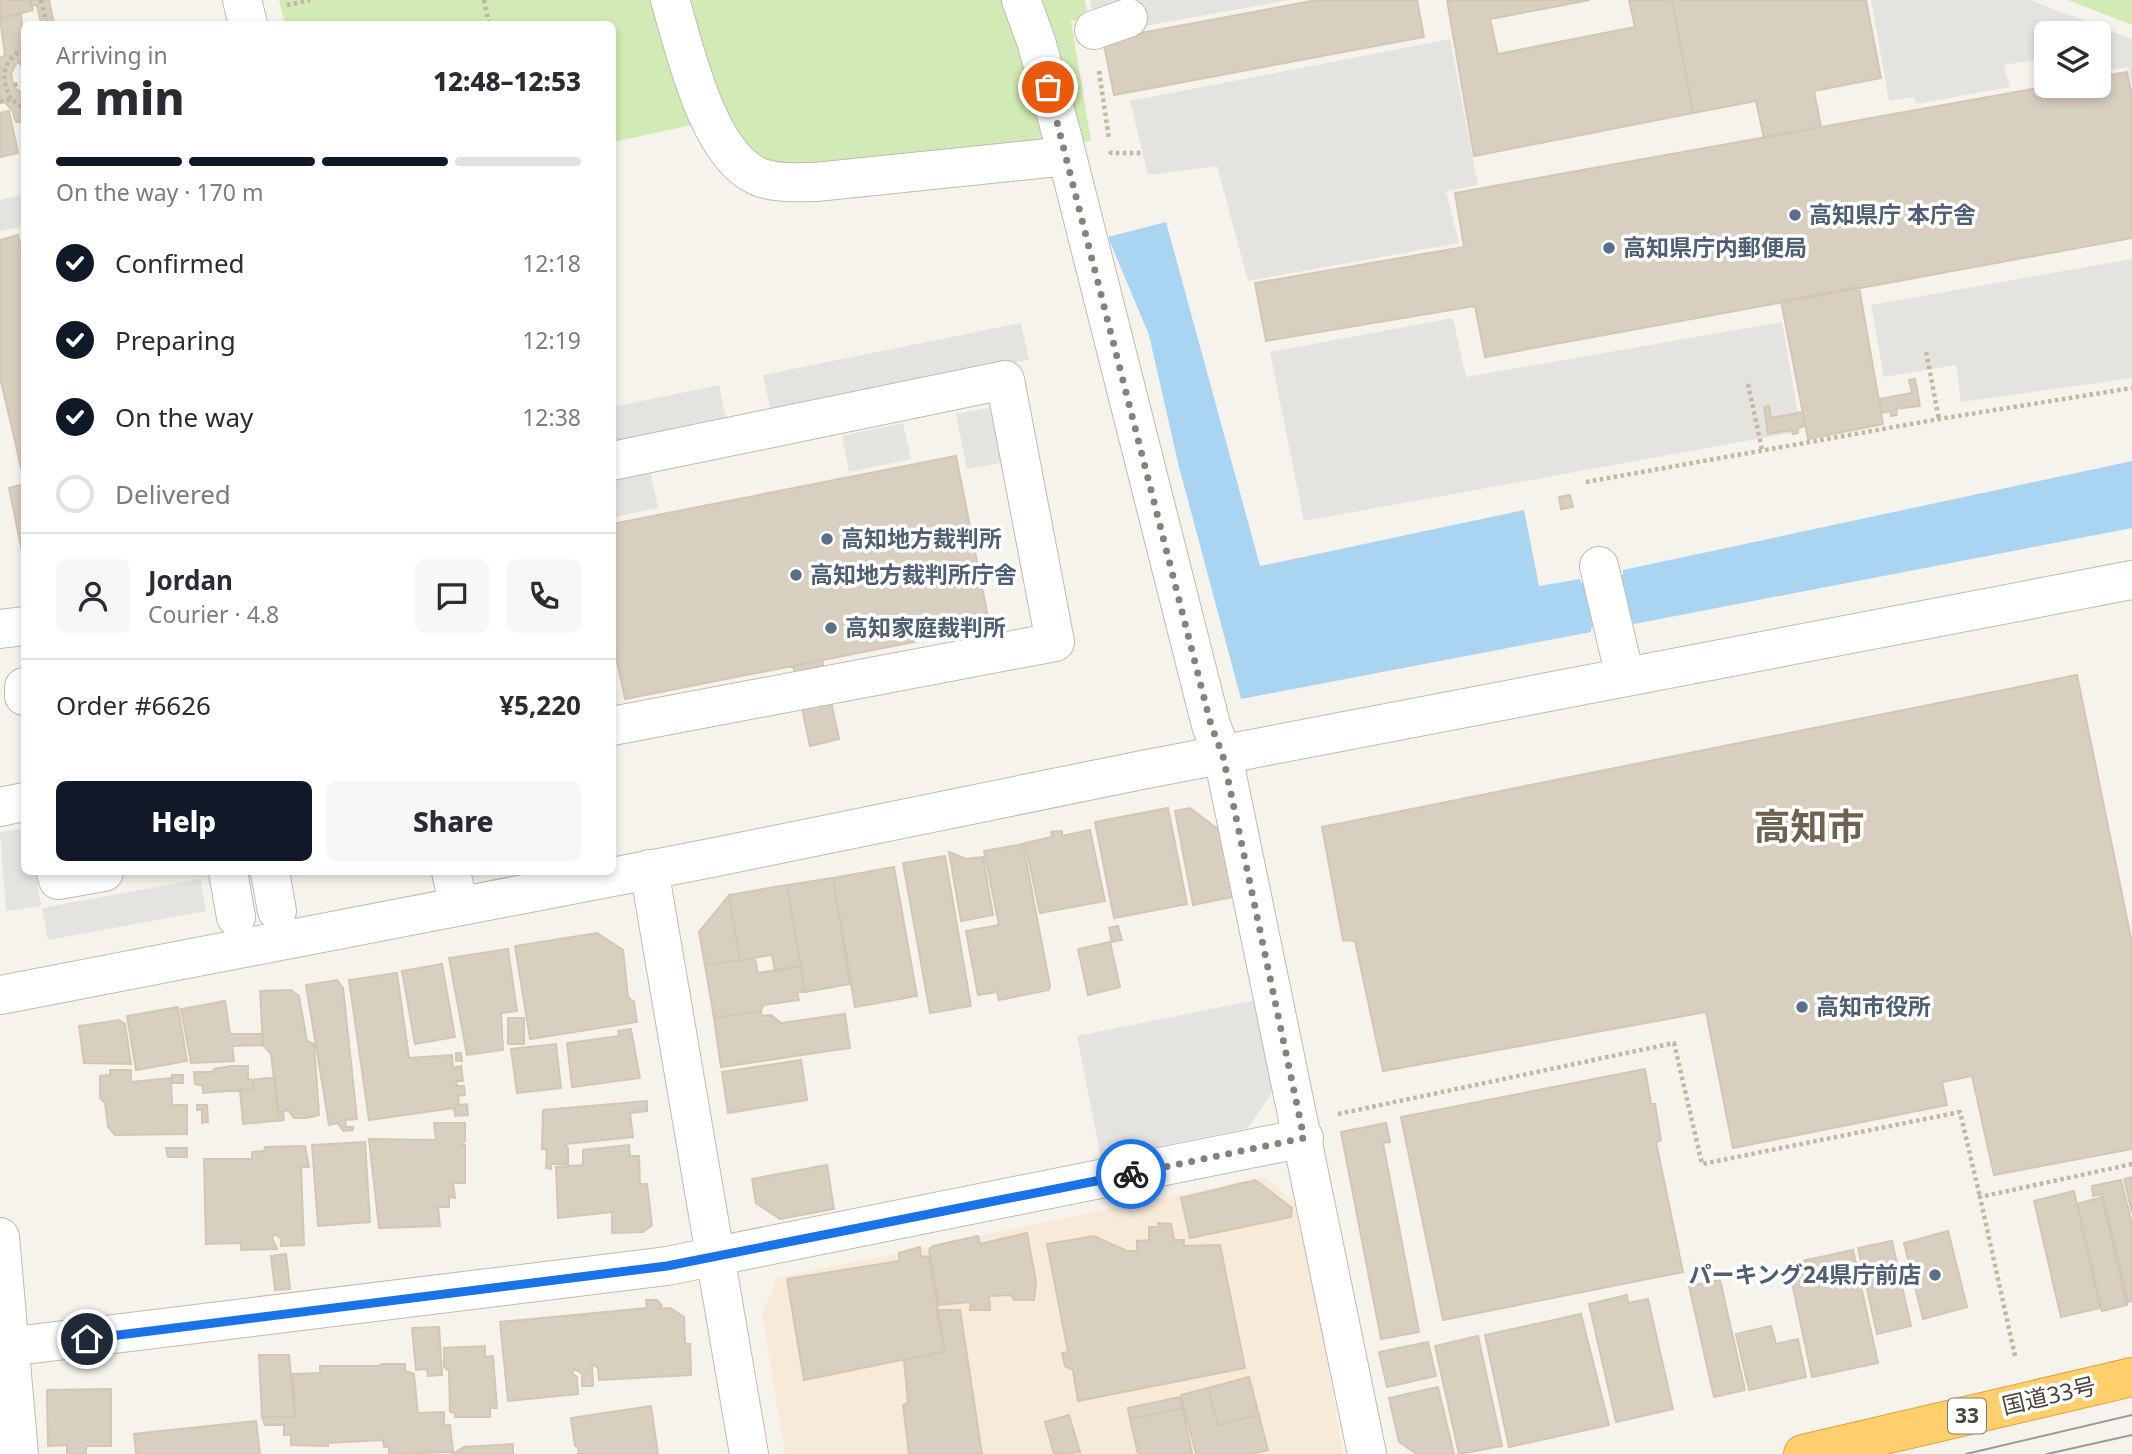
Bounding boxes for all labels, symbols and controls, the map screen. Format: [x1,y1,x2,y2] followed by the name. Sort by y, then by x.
[2034,21,2111,98] map controls
[2034,21,2111,98] button: layers
[56,39,168,71] text: Arriving in
[1018,57,1078,117] pin
[433,63,581,99] text: 12:48–12:53
[56,66,185,128] text: 2 min
[1029,68,1067,106] icon: bag
[56,176,263,208] text: On the way · 170 m
[1809,198,1976,230] place label: 高知県庁 本庁舎
[1787,207,1803,223] marker: 高知県庁 本庁舎
[1623,231,1807,263] place label: 高知県庁内郵便局
[1601,240,1617,256] marker: 高知県庁内郵便局
[56,244,94,282] icon: check
[115,245,245,281] text: Confirmed
[522,247,581,279] text: 12:18
[56,321,94,359] icon: check
[115,322,236,358] text: Preparing
[522,324,581,356] text: 12:19
[56,398,94,436] icon: check
[115,399,253,435] text: On the way
[522,401,581,433] text: 12:38
[115,476,231,512] text: Delivered
[841,522,1002,554] place label: 高知地方裁判所
[819,531,835,547] marker: 高知地方裁判所
[810,558,1017,590] place label: 高知地方裁判所庁舎
[56,559,130,633] button: person
[415,559,489,633] button: chat
[507,559,581,633] button: phone
[148,562,233,598] text: Jordan
[788,567,804,583] marker: 高知地方裁判所庁舎
[148,598,279,630] text: Courier · 4.8
[845,611,1006,643] place label: 高知家庭裁判所
[823,620,839,636] marker: 高知家庭裁判所
[56,687,211,723] text: Order #6626
[499,687,581,723] text: ¥5,220
[56,781,312,861] button: Help
[326,781,581,861] button: Share
[1754,800,1865,851] district label: 高知市
[1816,990,1931,1022] place label: 高知市役所
[1794,999,1810,1015] marker: 高知市役所
[1096,1139,1166,1209] courier
[1112,1155,1150,1193] icon: bike
[1688,1258,1921,1290] place label: パーキング24県庁前店
[1927,1267,1943,1283] marker: パーキング24県庁前店
[57,1309,117,1369] pin
[68,1320,106,1358] icon: home
[1999,1369,2099,1421] street label: 国道33号
[1948,1398,1986,1434] road number: 33

